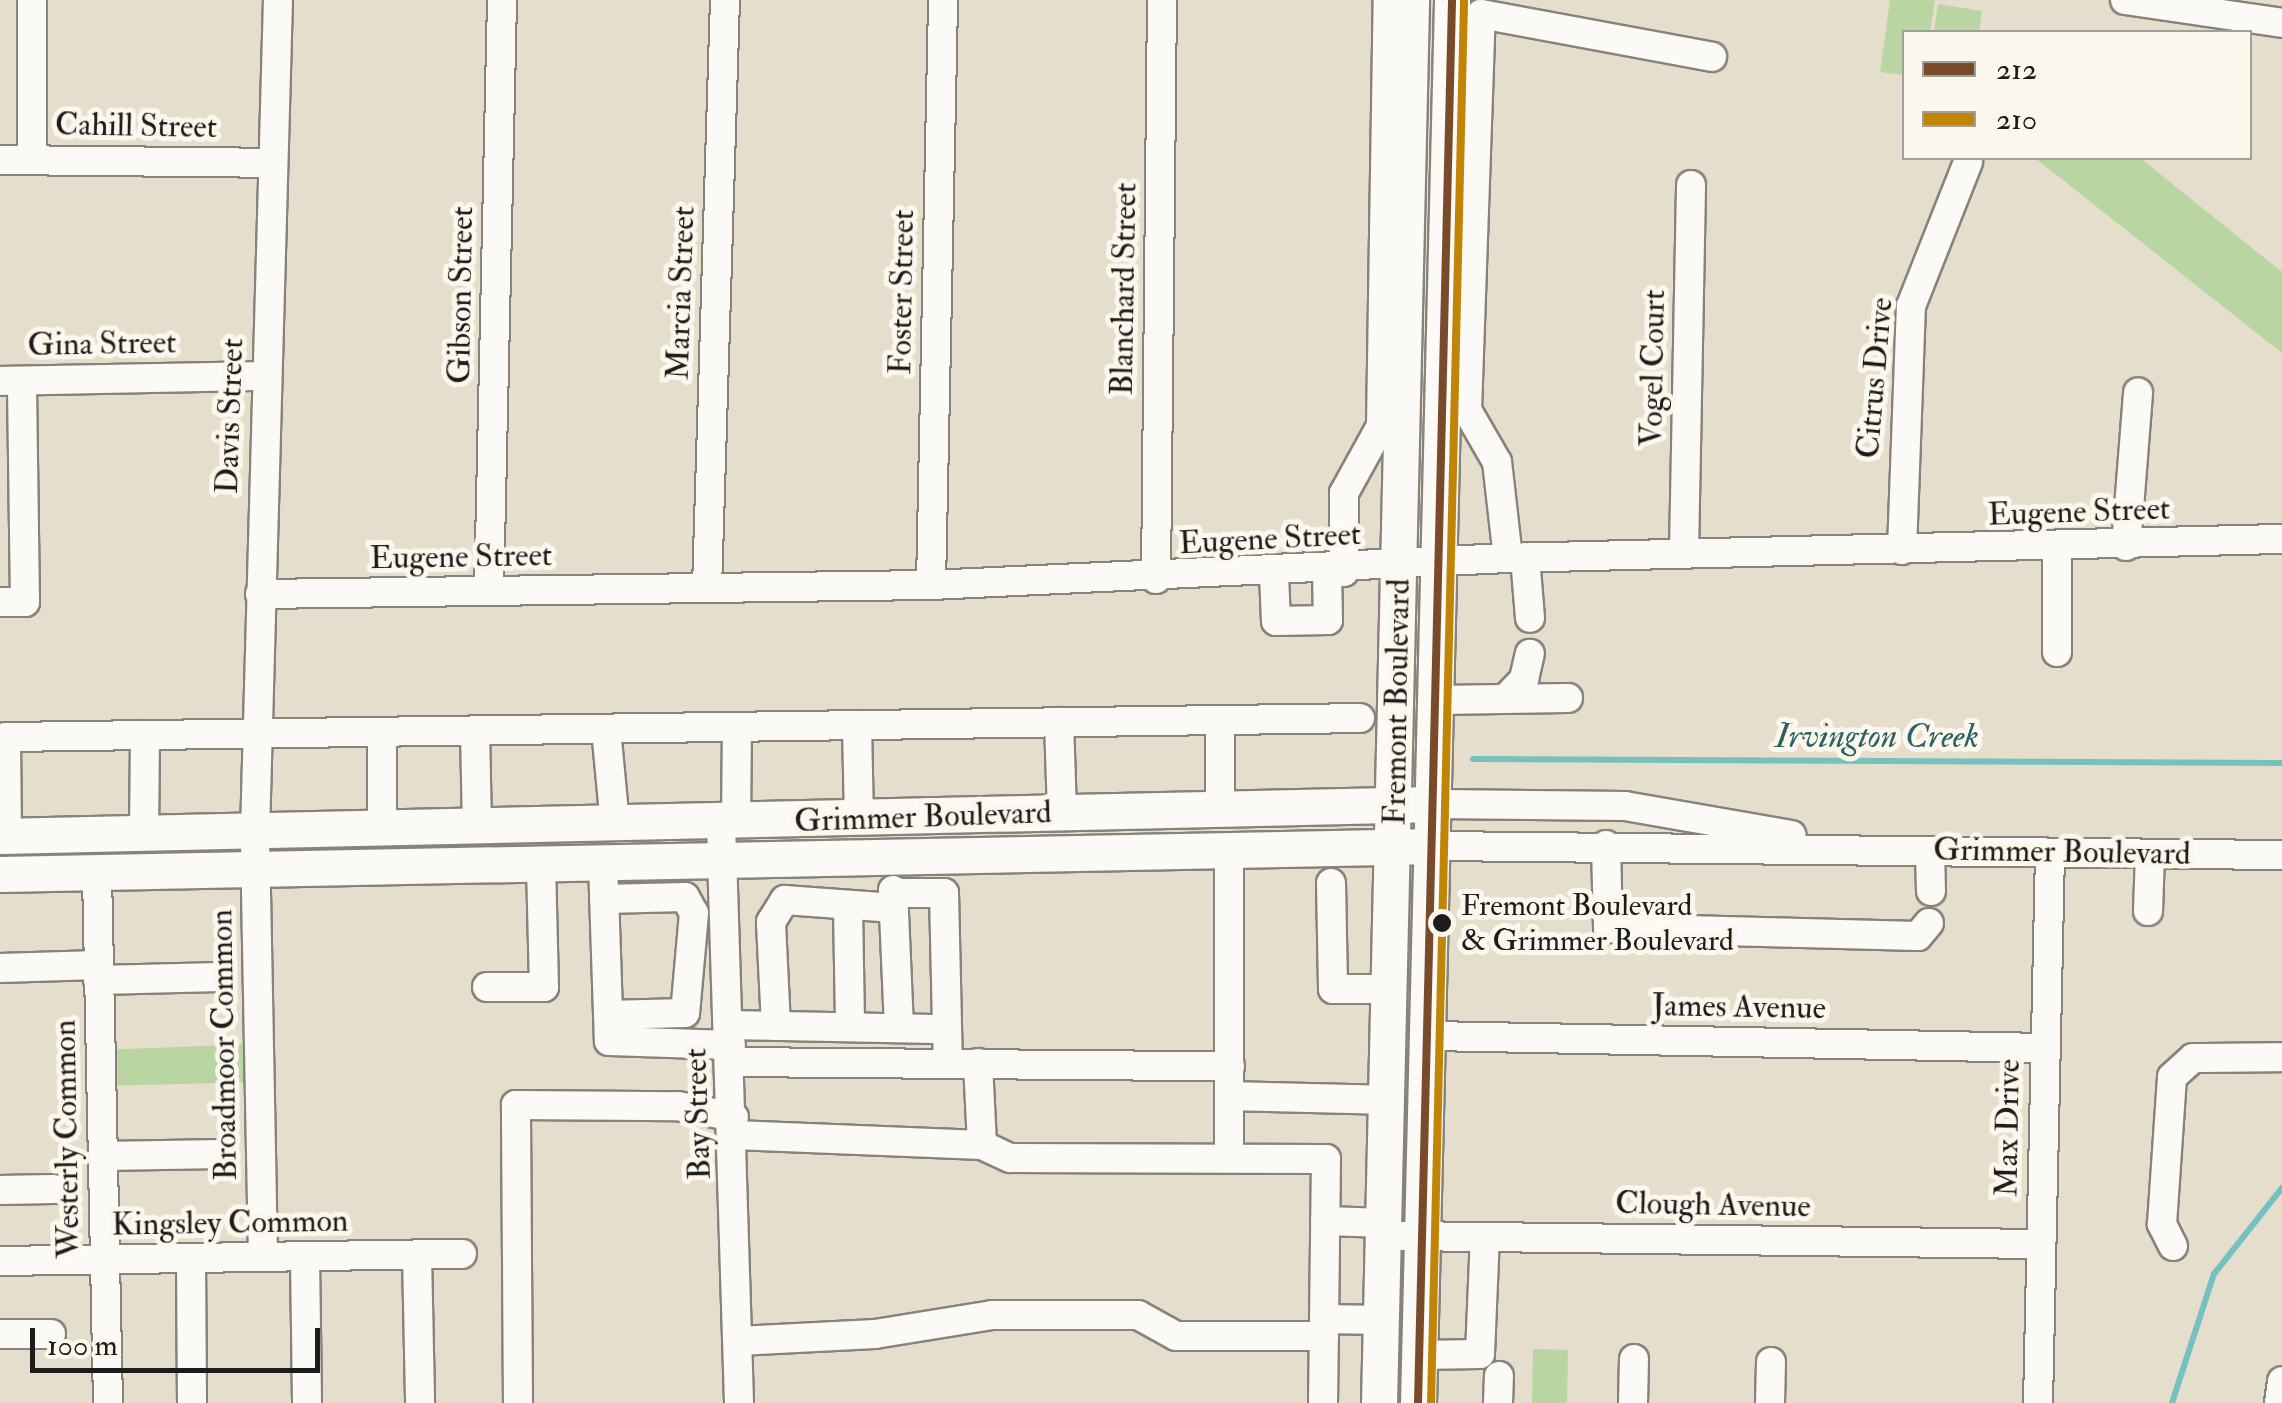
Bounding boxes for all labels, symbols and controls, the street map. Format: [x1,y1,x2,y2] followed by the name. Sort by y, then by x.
[1902,30,2252,160] legend
[1996,51,2037,88] text: 212
[1996,101,2037,138] text: 210
[55,105,217,147] street label: Cahill Street
[1103,182,1145,396] street label: Blanchard Street
[659,205,703,381] street label: Marcia Street
[440,206,482,384] street label: Gibson Street
[881,209,923,375] street label: Foster Street
[1632,289,1674,447] street label: Vogel Court
[1849,296,1901,460] street label: Citrus Drive
[27,324,177,364] street label: Gina Street
[208,337,252,495] street label: Davis Street
[1987,490,2171,534] street label: Eugene Street
[1178,515,1362,563] street label: Eugene Street
[369,536,553,578] street label: Eugene Street
[1376,578,1418,826] street label: Fremont Boulevard
[1775,715,1979,757] water label: Irvington Creek
[794,793,1052,841] street label: Grimmer Boulevard
[1933,831,2191,873] street label: Grimmer Boulevard
[1461,888,1734,958] place label: Fremont Boulevard & Grimmer Boulevard
[202,909,246,1181] street label: Broadmoor Common
[1432,913,1452,933] marker: Fremont Boulevard & Grimmer Boulevard
[1652,986,1826,1028] street label: James Avenue
[46,1019,88,1259] street label: Westerly Common
[677,1047,719,1181] street label: Bay Street
[1988,1059,2028,1197] street label: Max Drive
[1615,1184,1811,1226] street label: Clough Avenue
[111,1202,349,1244] street label: Kingsley Common
[35,1308,325,1370] scale bar
[47,1327,118,1364] text: 100 m

